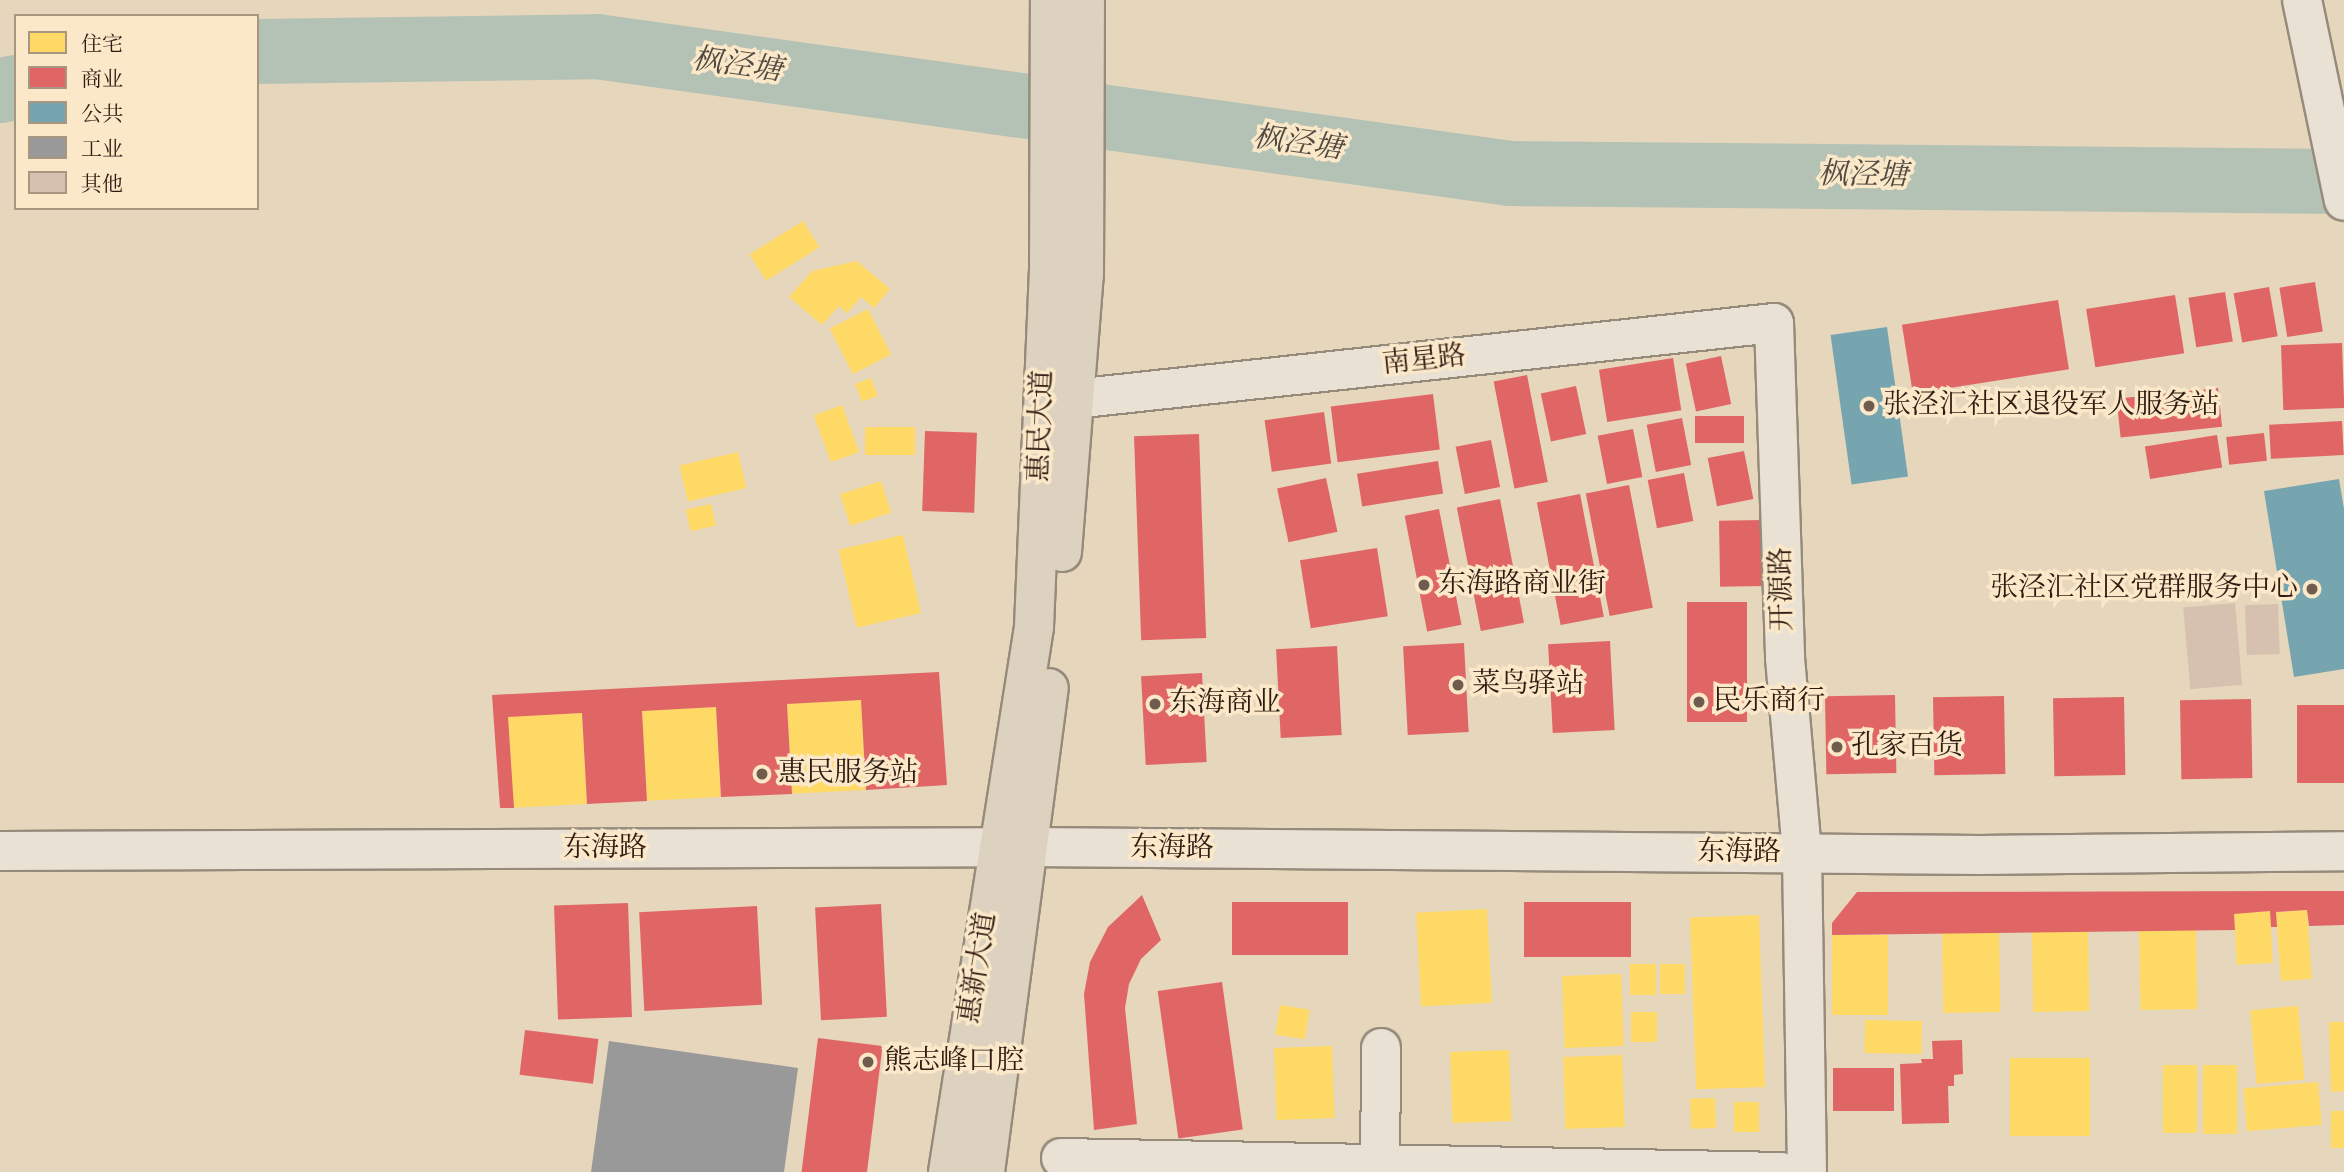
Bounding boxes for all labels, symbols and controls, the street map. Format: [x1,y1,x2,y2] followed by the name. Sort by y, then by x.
[14,14,259,210] legend
[81,32,123,59] text: 住宅
[690,42,784,90] water label: 枫泾塘
[81,67,123,94] text: 商业
[81,102,123,129] text: 公共
[1251,120,1345,168] water label: 枫泾塘
[81,137,123,164] text: 工业
[1818,157,1908,195] water label: 枫泾塘
[81,172,123,199] text: 其他
[1380,340,1468,382] street label: 南星路
[1023,369,1061,483] street label: 惠民大道
[1883,389,2219,423] place label: 张泾汇社区退役军人服务站
[1861,398,1877,414] marker: 张泾汇社区退役军人服务站
[1765,547,1801,631] street label: 开源路
[1438,568,1606,602] place label: 东海路商业街
[1990,572,2298,606] place label: 张泾汇社区党群服务中心
[1416,577,1432,593] marker: 东海路商业街
[2304,581,2320,597] marker: 张泾汇社区党群服务中心
[1472,668,1584,702] place label: 菜鸟驿站
[1450,677,1466,693] marker: 菜鸟驿站
[1713,685,1825,719] place label: 民乐商行
[1169,687,1281,721] place label: 东海商业
[1691,694,1707,710] marker: 民乐商行
[1147,696,1163,712] marker: 东海商业
[1851,730,1963,764] place label: 孔家百货
[1829,739,1845,755] marker: 孔家百货
[778,757,918,791] place label: 惠民服务站
[752,764,772,784] marker: 惠民服务站
[563,832,647,866] street label: 东海路
[1130,832,1214,866] street label: 东海路
[1697,836,1781,870] street label: 东海路
[954,910,1004,1026] street label: 惠新大道
[884,1045,1024,1079] place label: 熊志峰口腔
[858,1052,878,1072] marker: 熊志峰口腔

